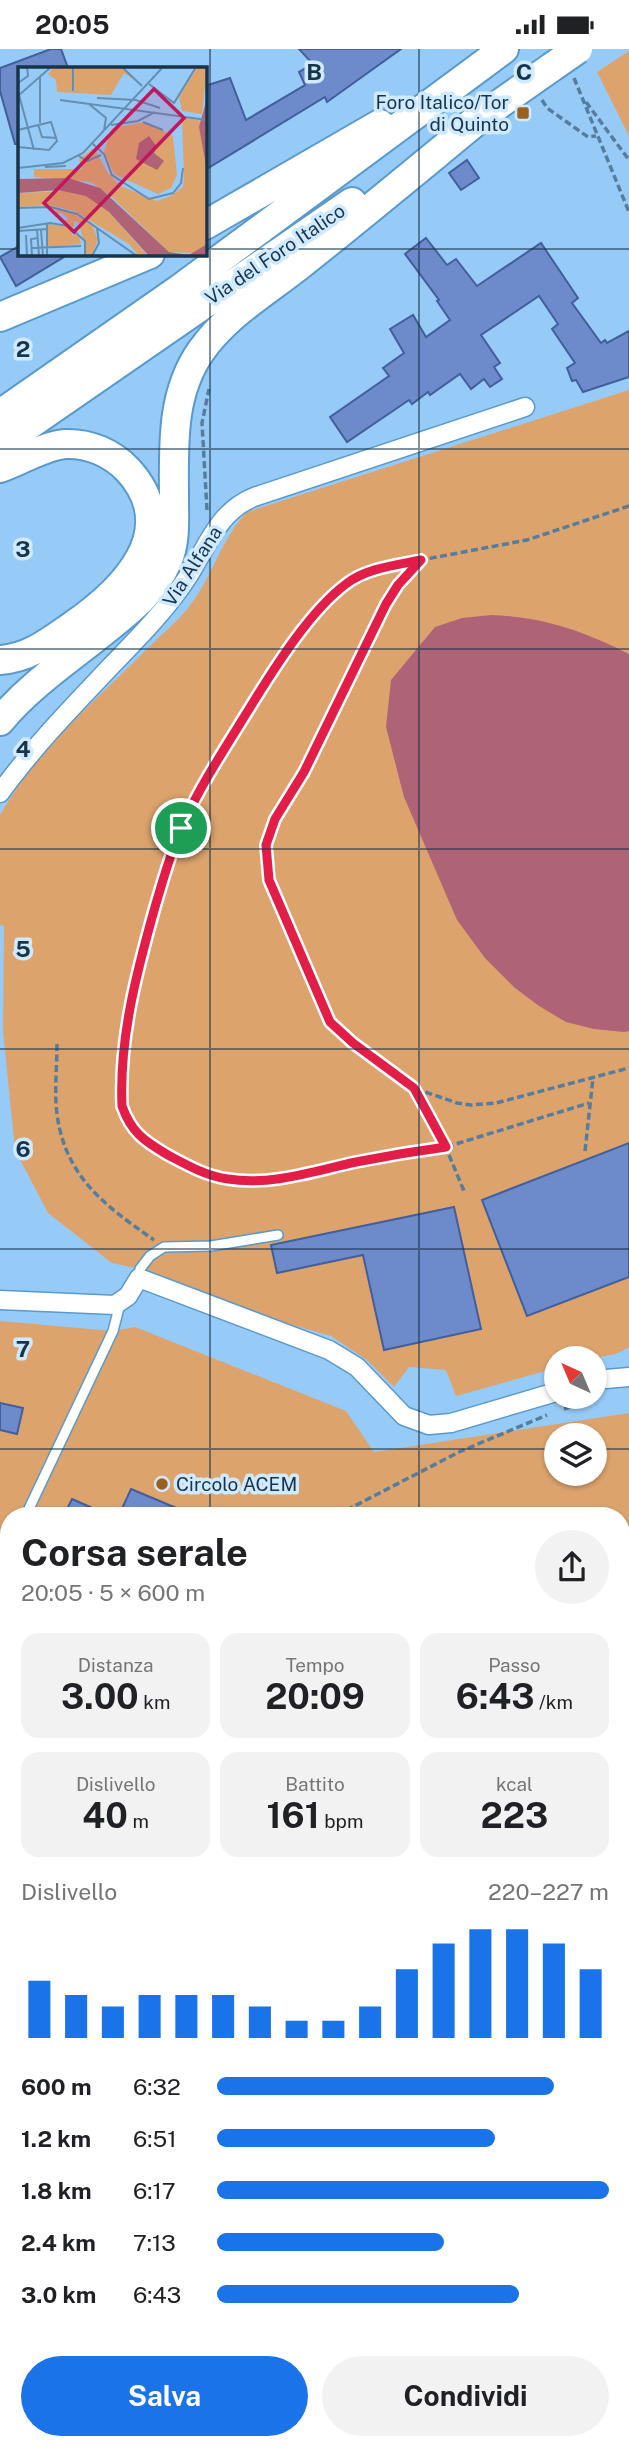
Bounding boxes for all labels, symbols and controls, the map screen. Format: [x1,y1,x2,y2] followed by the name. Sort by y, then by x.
[35,9,110,40] text: 20:05
[306,58,322,85] text: B
[516,58,532,85] text: C
[18,67,206,255] inset map
[375,91,509,135] place label: Foro Italico/Tor di Quinto
[515,105,531,121] marker: Foro Italico/Tor di Quinto
[201,199,349,309] street label: Via del Foro Italico
[16,335,30,362] text: 2
[158,522,226,610] street label: Via Alfana
[15,535,31,562] text: 3
[15,735,31,762] text: 4
[151,798,211,858] pin
[162,809,200,847] icon: arrive
[15,935,31,962] text: 5
[15,1135,31,1162] text: 6
[16,1335,30,1362] text: 7
[544,1346,607,1409] north arrow
[544,1346,607,1486] map controls
[544,1423,607,1486] button: layers
[176,1473,297,1495] place label: Circolo ACEM
[154,1476,170,1492] marker: Circolo ACEM
[21,1530,248,1575] text: Corsa serale
[535,1530,609,1604] button: share
[21,1579,205,1606] text: 20:05 · 5 × 600 m
[78,1654,154,1676] text: Distanza
[285,1654,345,1676] text: Tempo
[488,1654,540,1676] text: Passo
[61,1676,139,1717] text: 3.00
[265,1676,365,1717] text: 20:09
[456,1676,534,1717] text: 6:43
[139,1691,170,1713] text: km
[534,1691,573,1713] text: /km
[76,1773,155,1795] text: Dislivello
[285,1773,345,1795] text: Battito
[496,1773,533,1795] text: kcal
[82,1795,128,1836] text: 40
[267,1795,320,1836] text: 161
[480,1795,548,1836] text: 223
[128,1810,149,1832] text: m
[320,1810,363,1832] text: bpm
[21,1878,117,1905] text: Dislivello
[488,1878,609,1905] text: 220–227 m
[21,2073,91,2100] text: 600 m
[133,2073,181,2100] text: 6:32
[21,2125,91,2152] text: 1.2 km
[133,2125,177,2152] text: 6:51
[21,2177,92,2204] text: 1.8 km
[133,2177,176,2204] text: 6:17
[21,2229,96,2256] text: 2.4 km
[133,2229,176,2256] text: 7:13
[21,2281,96,2308] text: 3.0 km
[133,2281,181,2308] text: 6:43
[21,2356,308,2436] button: Salva
[322,2356,609,2436] button: Condividi

